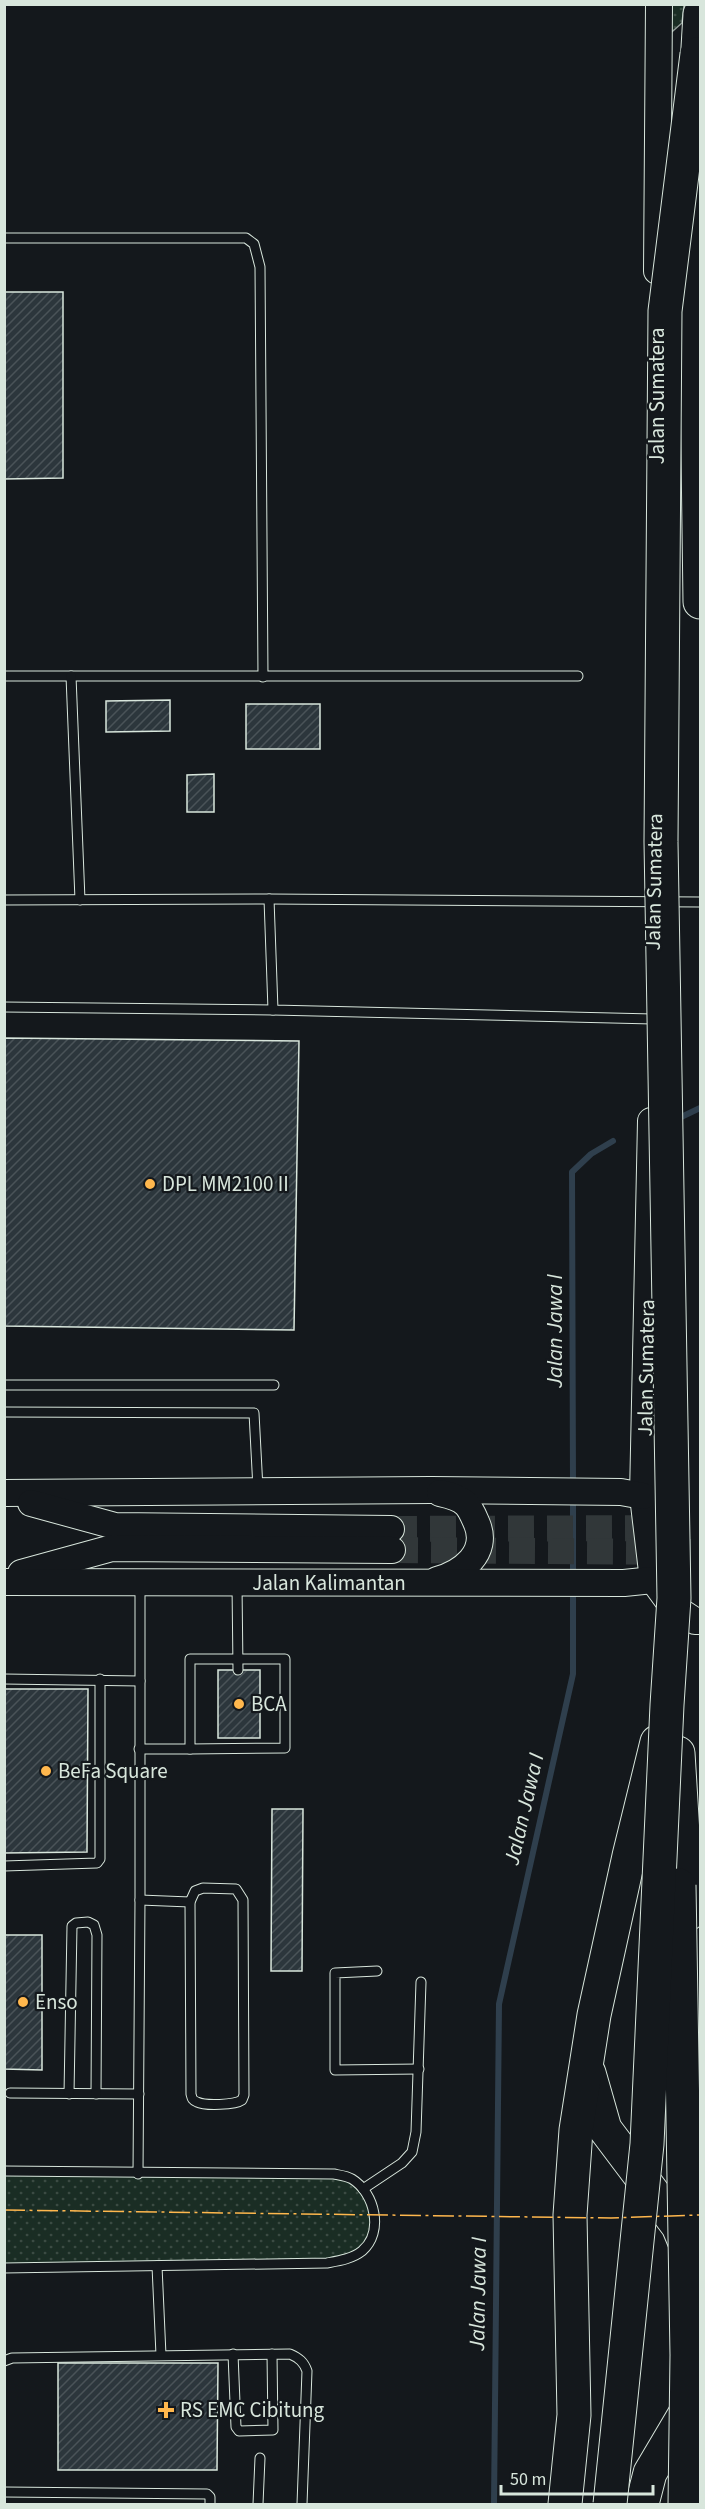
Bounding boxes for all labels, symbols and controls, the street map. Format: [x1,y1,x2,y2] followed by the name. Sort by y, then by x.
[642,327,672,465] street label: Jalan Sumatera
[638,813,670,951] street label: Jalan Sumatera
[162,1169,289,1199] place label: DPL MM2100 II
[143,1177,157,1191] marker: DPL MM2100 II
[539,1273,571,1389] water label: Jalan Jawa I
[630,1299,662,1437] street label: Jalan Sumatera
[252,1568,406,1598] street label: Jalan Kalimantan
[251,1689,287,1719] place label: BCA
[232,1697,246,1711] marker: BCA
[495,1749,553,1869] water label: Jalan Jawa I
[58,1756,168,1786] place label: BeFa Square
[39,1764,53,1778] marker: BeFa Square
[35,1987,78,2017] place label: Enso
[16,1995,30,2009] marker: Enso
[461,2236,495,2352] water label: Jalan Jawa I
[180,2395,325,2425] place label: RS EMC Cibitung
[157,2401,175,2419] marker: RS EMC Cibitung
[501,2458,652,2496] scale bar
[510,2467,546,2492] text: 50 m

